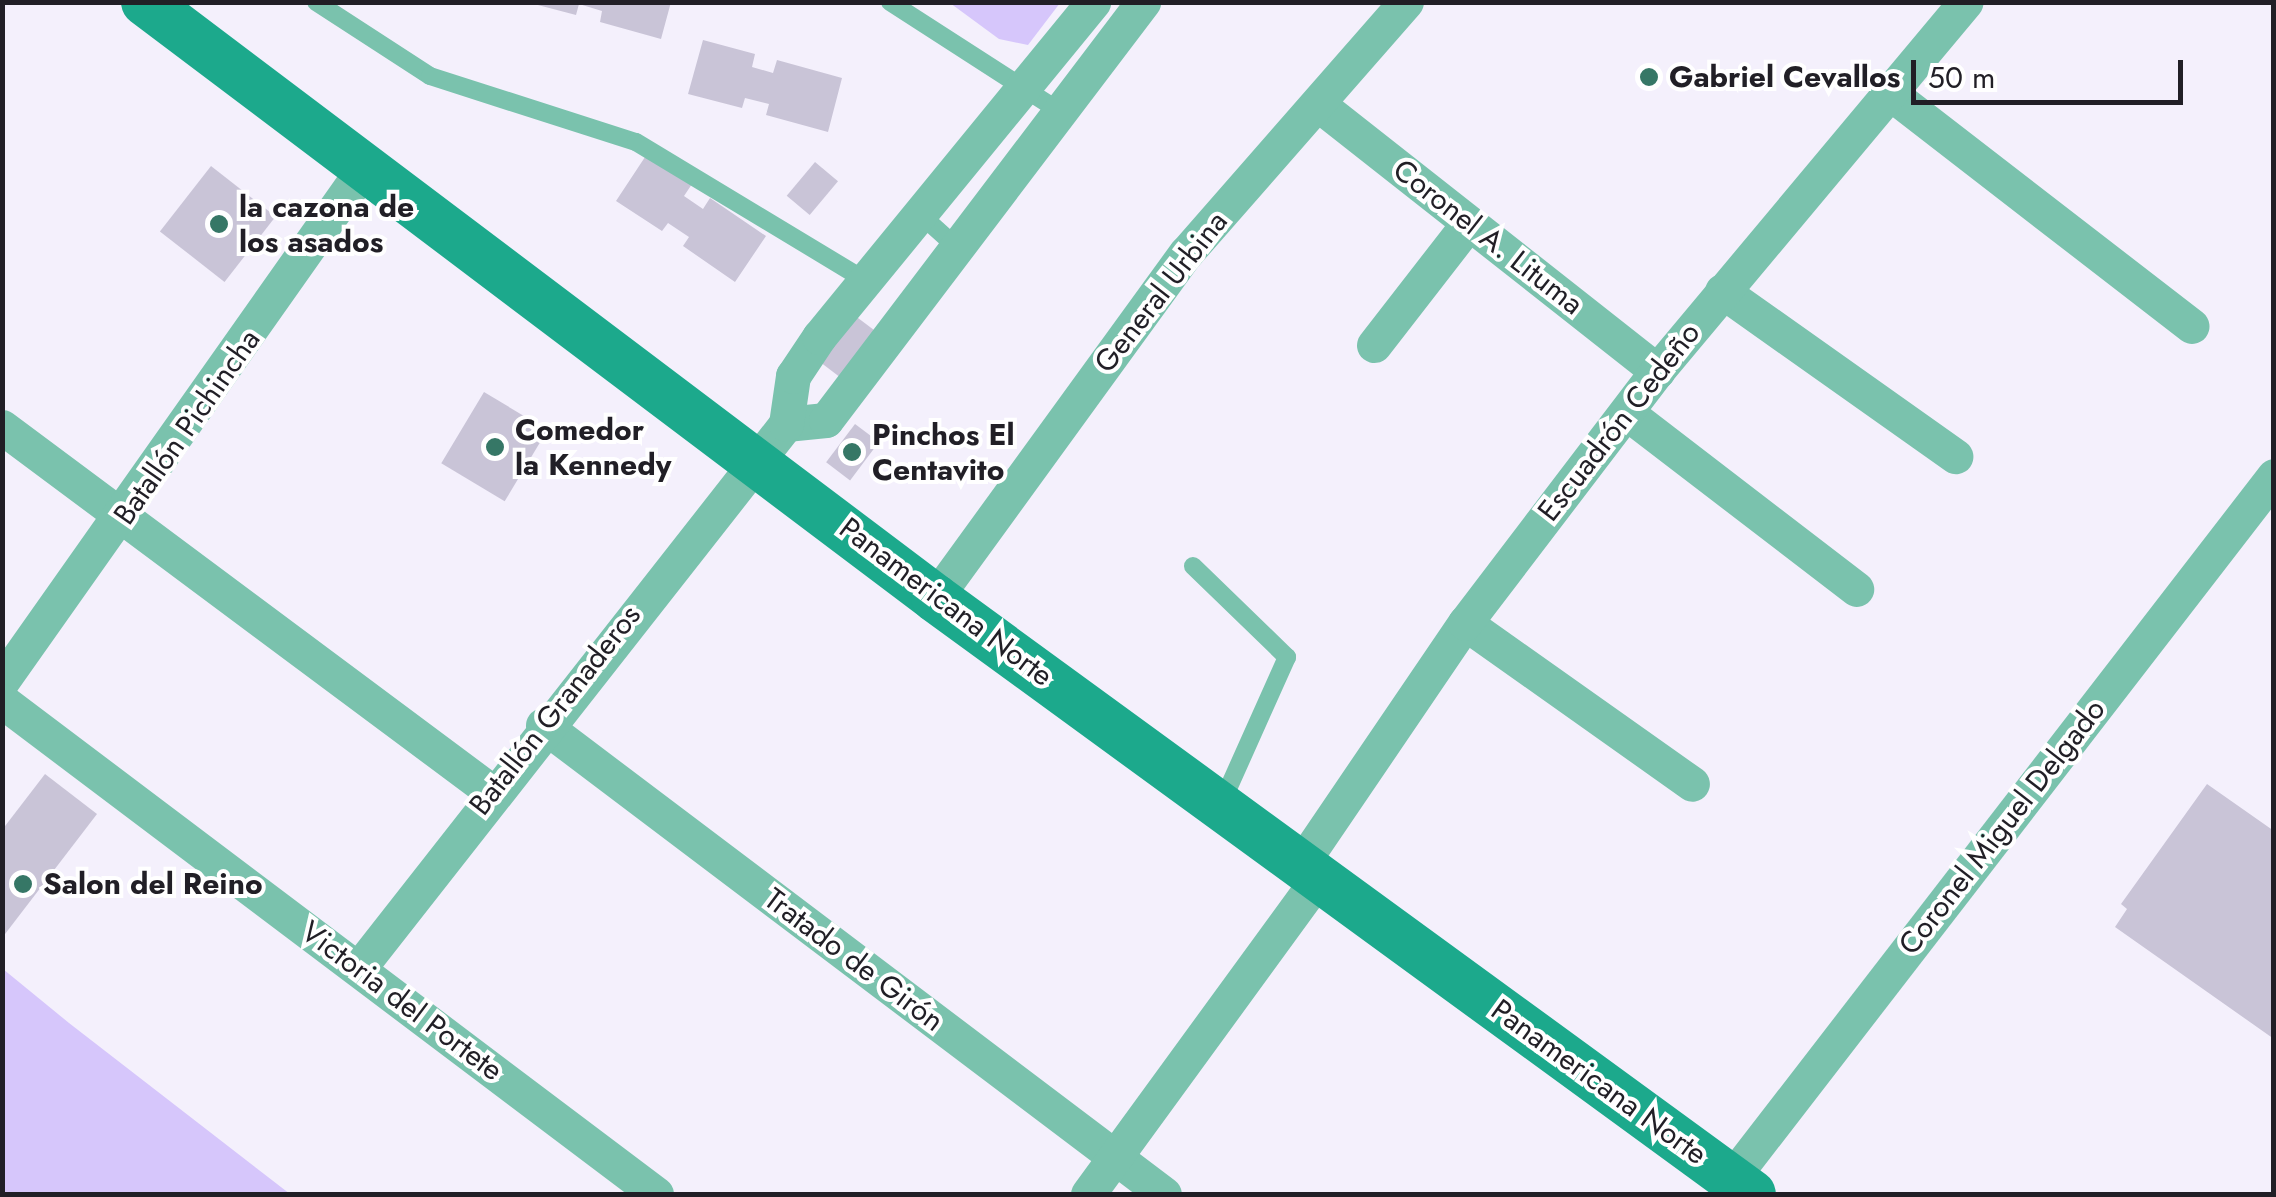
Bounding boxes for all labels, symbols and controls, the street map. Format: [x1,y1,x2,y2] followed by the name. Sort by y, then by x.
[1916,40,2188,102] scale bar
[1928,56,1995,99] text: 50 m
[1669,59,1900,95] place label: Gabriel Cevallos
[1638,66,1660,88] marker: Gabriel Cevallos
[1386,152,1590,322] street label: Coronel A. Lituma
[239,189,414,260] place label: la cazona de los asados
[1087,204,1235,380] street label: General Urbina
[208,213,230,235] marker: la cazona de los asados
[1530,316,1708,528] street label: Escuadrón Cedeño
[106,322,268,532] street label: Batallón Pichincha
[515,412,671,482] place label: Comedor la Kennedy
[872,417,1015,488] place label: Pinchos El Centavito
[484,436,506,458] marker: Comedor la Kennedy
[841,441,863,463] marker: Pinchos El Centavito
[832,510,1060,694] street label: Panamericana Norte
[462,598,648,822] street label: Batallón Granaderos
[1891,692,2113,962] street label: Coronel Miguel Delgado
[43,866,263,902] place label: Salon del Reino
[12,873,34,895] marker: Salon del Reino
[757,881,951,1039] street label: Tratado de Girón
[294,914,510,1088] street label: Victoria del Portete
[1484,992,1714,1172] street label: Panamericana Norte

